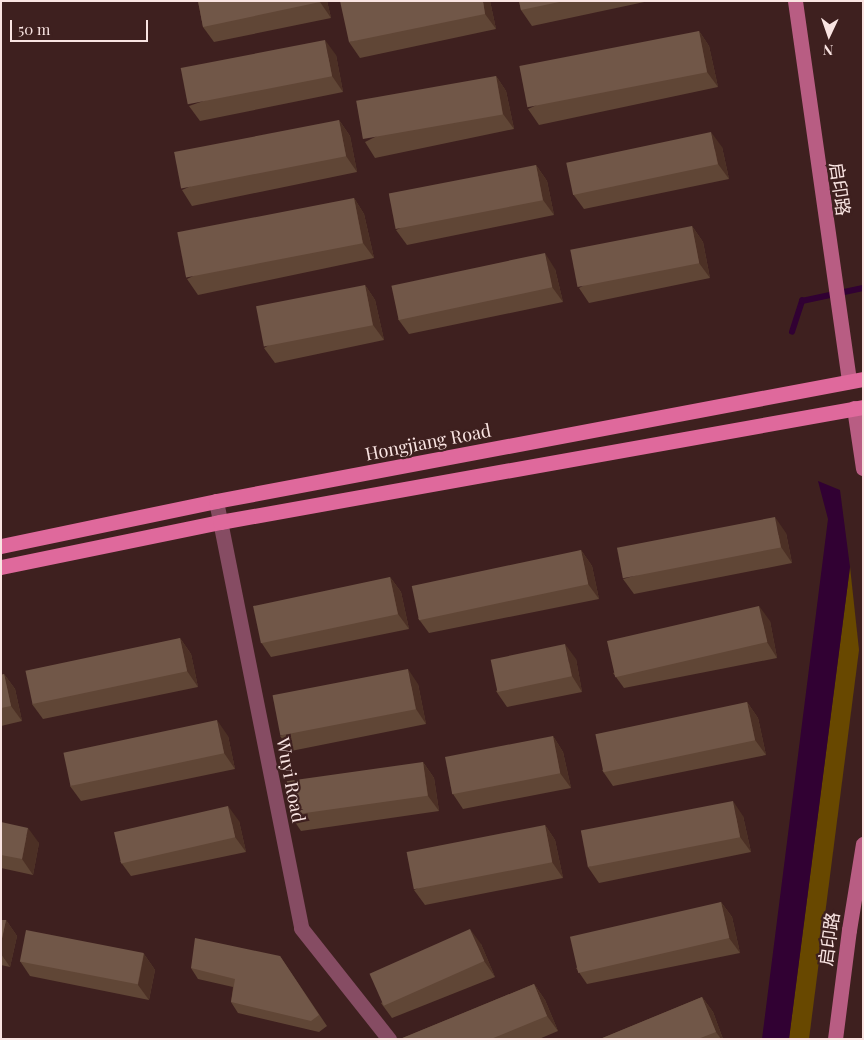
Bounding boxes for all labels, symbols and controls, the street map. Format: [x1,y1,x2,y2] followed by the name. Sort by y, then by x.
[12,10,150,42] scale bar
[804,10,854,60] north arrow
[18,19,50,39] text: 50 m
[823,41,834,60] text: N
[826,161,854,217] street label: 启印路
[363,419,493,465] street label: Hongjiang Road
[272,736,310,824] street label: Wuyi Road
[815,911,843,967] street label: 启印路

